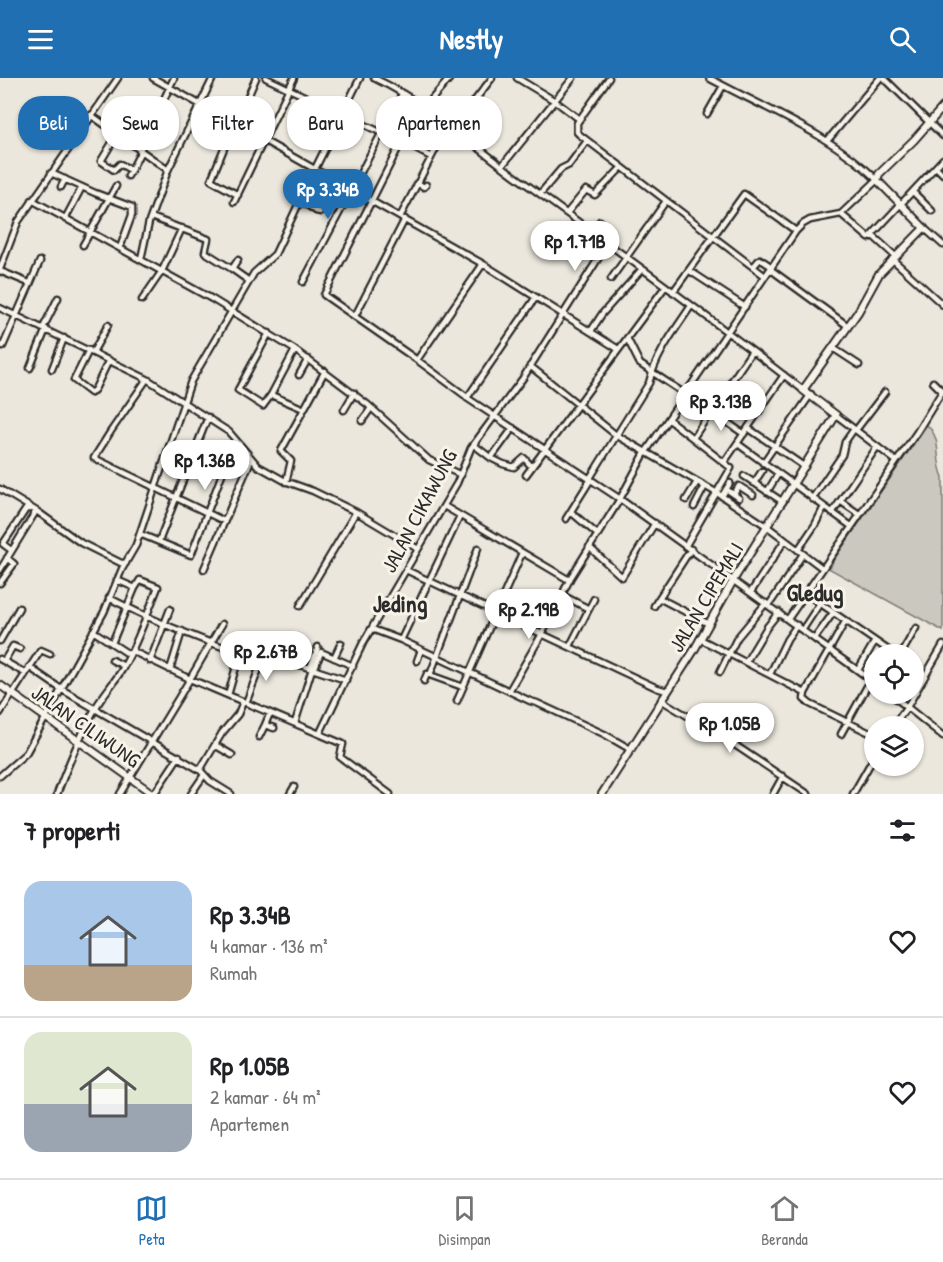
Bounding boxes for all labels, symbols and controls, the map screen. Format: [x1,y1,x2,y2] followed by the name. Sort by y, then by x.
[440,21,503,57] text: Nestly
[24,23,57,56] icon: menu
[886,23,919,56] icon: search
[18,96,89,150] chip: Beli
[101,96,179,150] chip: Sewa
[191,96,275,150] chip: Filter
[287,96,364,150] chip: Baru
[376,96,502,150] chip: Apartemen
[266,169,390,220] pin: Rp 3.34B
[297,175,359,202] text: Rp 3.34B
[513,221,637,272] pin: Rp 1.71B
[544,227,606,254] text: Rp 1.71B
[659,381,783,432] pin: Rp 3.13B
[690,387,752,414] text: Rp 3.13B
[143,440,267,491] pin: Rp 1.36B
[374,444,464,578] street label: JALAN CIKAWUNG
[175,446,235,473] text: Rp 1.36B
[662,537,750,657] street label: JALAN CIPEMALI
[786,576,844,609] district label: Gledug
[373,587,428,620] district label: Jeding
[467,589,591,640] pin: Rp 2.19B
[499,595,559,622] text: Rp 2.19B
[204,631,328,682] pin: Rp 2.67B
[234,637,298,664] text: Rp 2.67B
[864,644,924,776] map controls
[864,644,924,704] button: locate
[26,678,146,774] street label: JALAN CILIWUNG
[668,703,792,754] pin: Rp 1.05B
[699,709,761,736] text: Rp 1.05B
[864,716,924,776] button: layers
[24,813,121,848] text: 7 properti
[886,814,919,847] icon: filters
[210,897,291,932] text: Rp 3.34B
[72,905,144,977] icon: home
[886,925,919,958] icon: heart
[210,932,328,959] text: 4 kamar · 136 m²
[210,959,257,986] text: Rumah
[210,1048,290,1083] text: Rp 1.05B
[72,1056,144,1128] icon: home
[886,1076,919,1109] icon: heart
[210,1083,321,1110] text: 2 kamar · 64 m²
[210,1110,289,1137] text: Apartemen
[135,1192,168,1250] tab: Peta
[439,1192,491,1250] tab: Disimpan
[761,1192,808,1250] tab: Beranda

